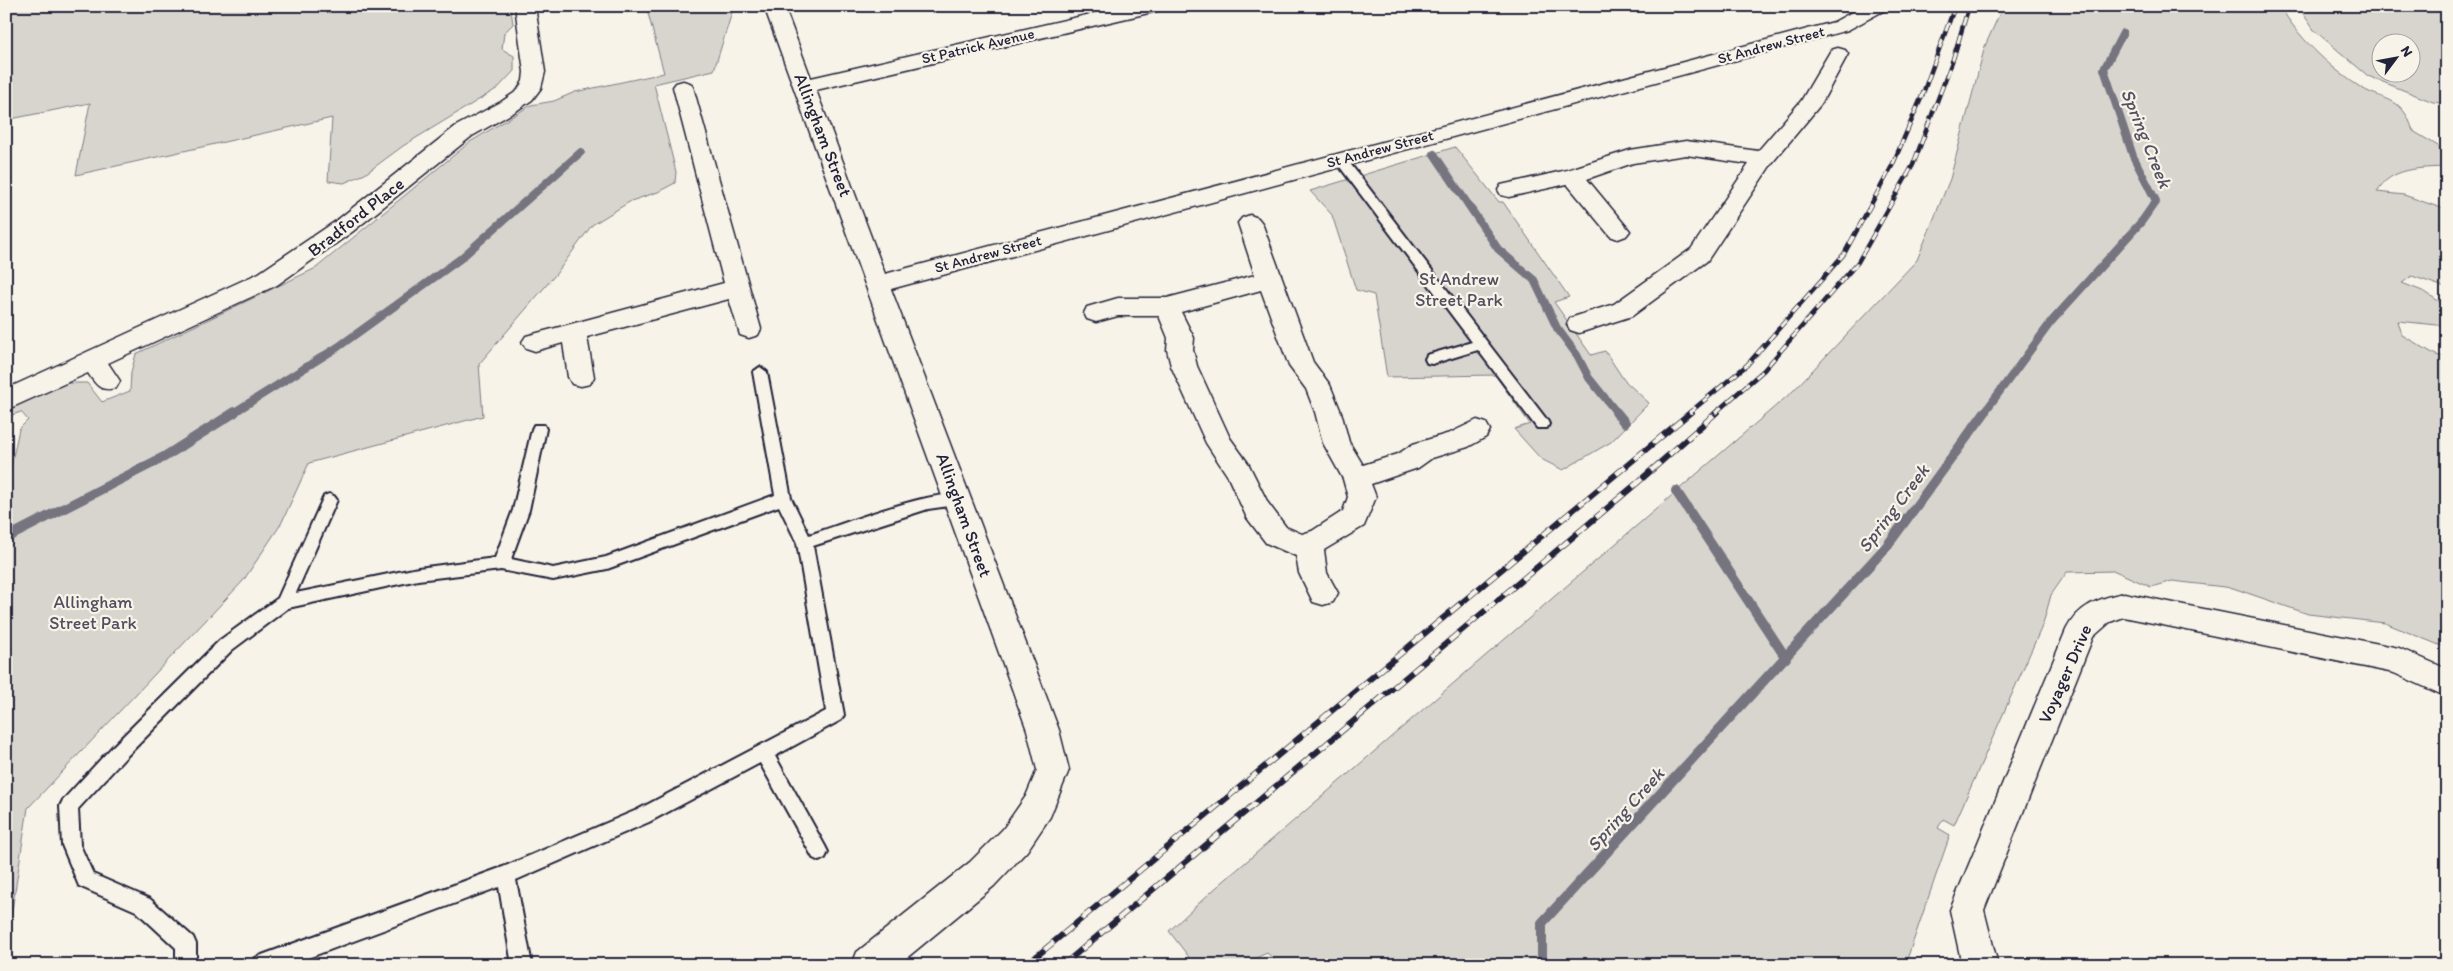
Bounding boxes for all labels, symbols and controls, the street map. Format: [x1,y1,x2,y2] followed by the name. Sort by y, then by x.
[1716,22,1827,68] street label: St Andrew Street
[920,24,1036,68] street label: St Patrick Avenue
[2370,32,2420,82] north arrow
[2397,43,2416,60] text: N
[789,70,857,200] street label: Allingham Street
[2116,85,2177,192] water label: Spring Creek
[1325,126,1436,172] street label: St Andrew Street
[303,173,409,261] street label: Bradford Place
[933,231,1044,277] street label: St Andrew Street
[1415,268,1503,311] park label: St Andrew Street Park
[931,450,997,580] street label: Allingham Street
[1853,459,1935,557] water label: Spring Creek
[49,591,137,634] park label: Allingham Street Park
[2033,621,2097,727] street label: Voyager Drive
[1582,762,1670,856] water label: Spring Creek

